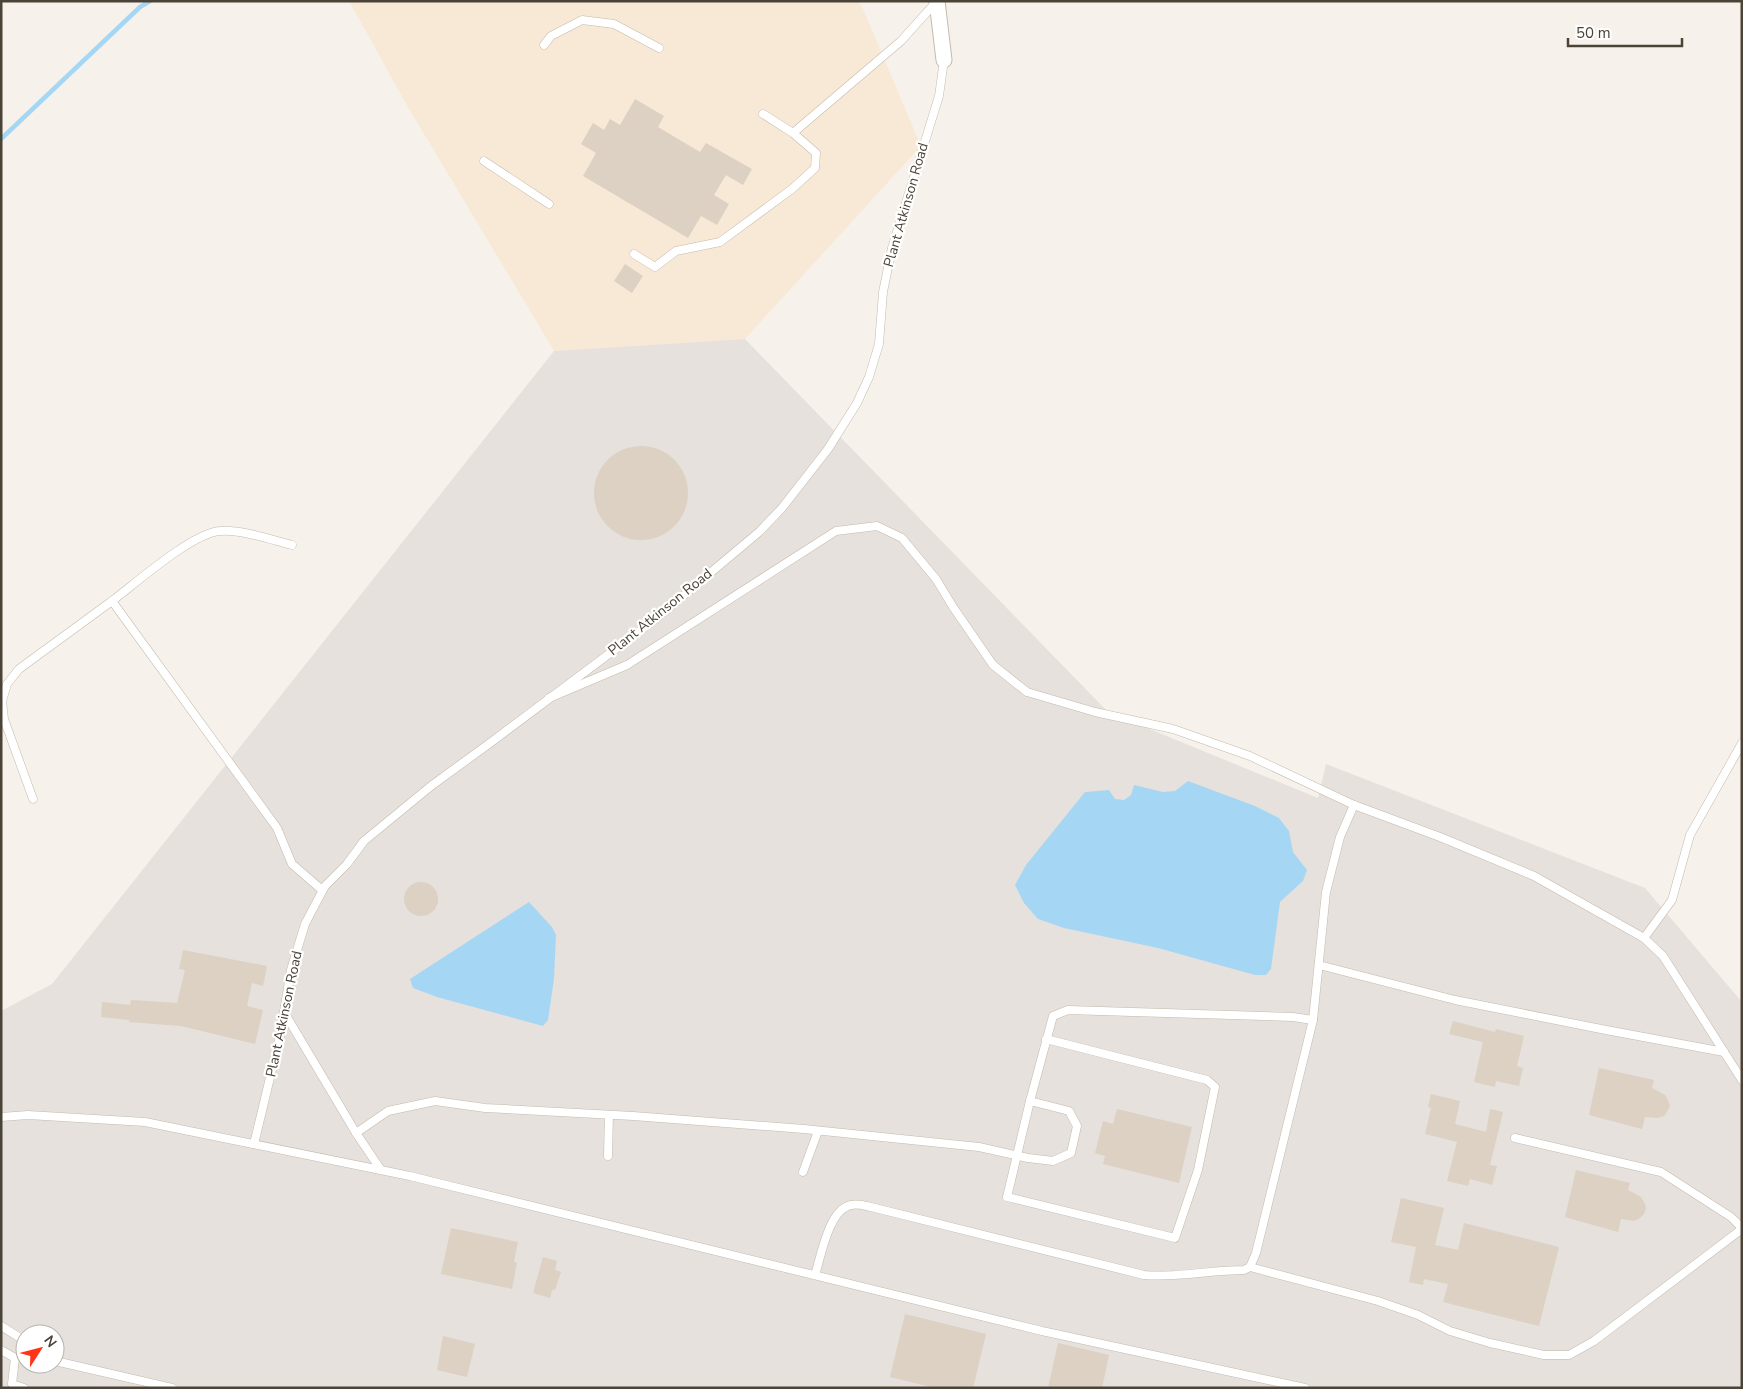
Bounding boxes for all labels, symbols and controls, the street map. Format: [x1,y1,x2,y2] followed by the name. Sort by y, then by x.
[1568,15,1682,47] scale bar
[1576,23,1611,43] text: 50 m
[879,141,933,269] street label: Plant Atkinson Road
[604,564,716,660] street label: Plant Atkinson Road
[261,949,307,1079] street label: Plant Atkinson Road
[15,1324,65,1374] north arrow
[39,1332,61,1351] text: N

